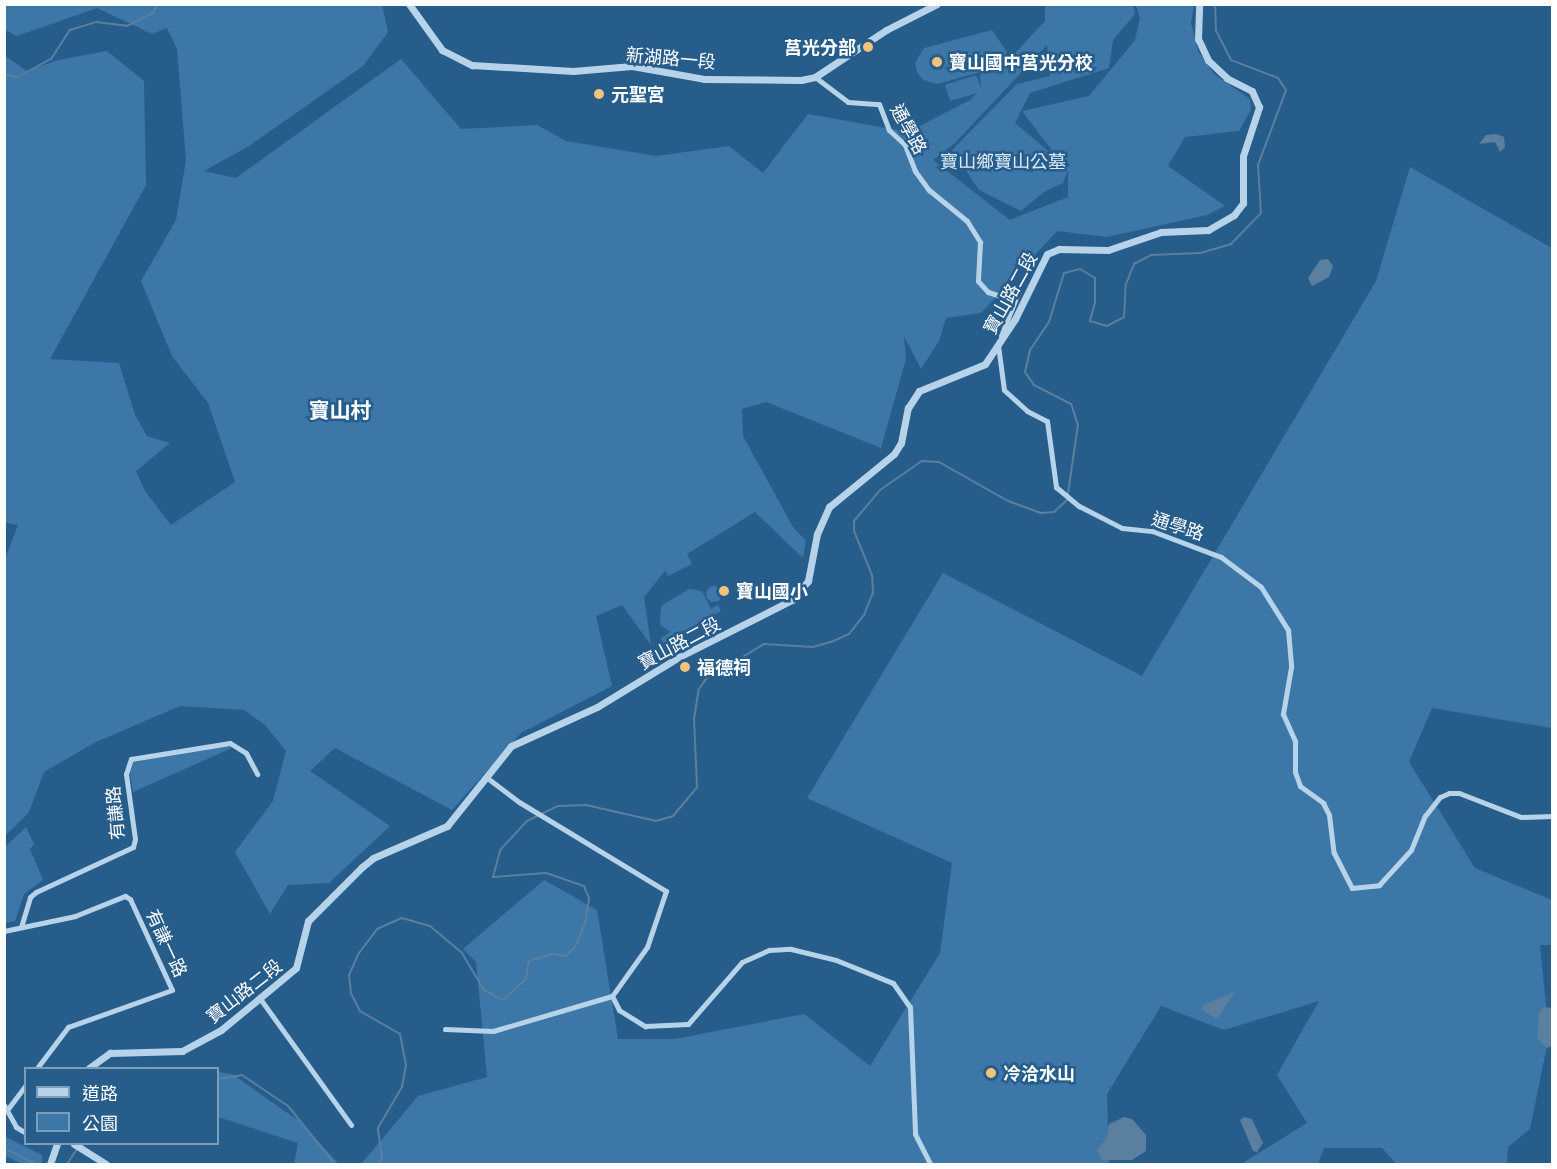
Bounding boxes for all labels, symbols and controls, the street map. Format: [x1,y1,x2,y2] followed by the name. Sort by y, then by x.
[784,36,856,58] place label: 莒光分部
[861,40,875,54] marker: 莒光分部
[625,43,717,73] street label: 新湖路一段
[949,51,1093,73] place label: 寶山國中莒光分校
[930,55,944,69] marker: 寶山國中莒光分校
[611,83,665,105] place label: 元聖宮
[592,87,606,101] marker: 元聖宮
[886,100,932,158] street label: 通學路
[940,150,1066,172] park label: 寶山鄉寶山公墓
[979,248,1041,338] street label: 寶山路二段
[309,397,371,423] district label: 寶山村
[1149,507,1207,545] street label: 通學路
[736,580,808,602] place label: 寶山國小
[717,584,731,598] marker: 寶山國小
[634,612,724,674] street label: 寶山路二段
[697,656,751,678] place label: 福德祠
[678,660,692,674] marker: 福德祠
[102,785,128,841] street label: 有謙路
[142,906,192,980] street label: 有謙一路
[202,955,286,1027] street label: 寶山路二段
[1003,1062,1075,1084] place label: 冷洽水山
[984,1066,998,1080] marker: 冷洽水山
[24,1067,219,1145] legend
[82,1082,118,1104] text: 道路
[82,1112,118,1134] text: 公園

